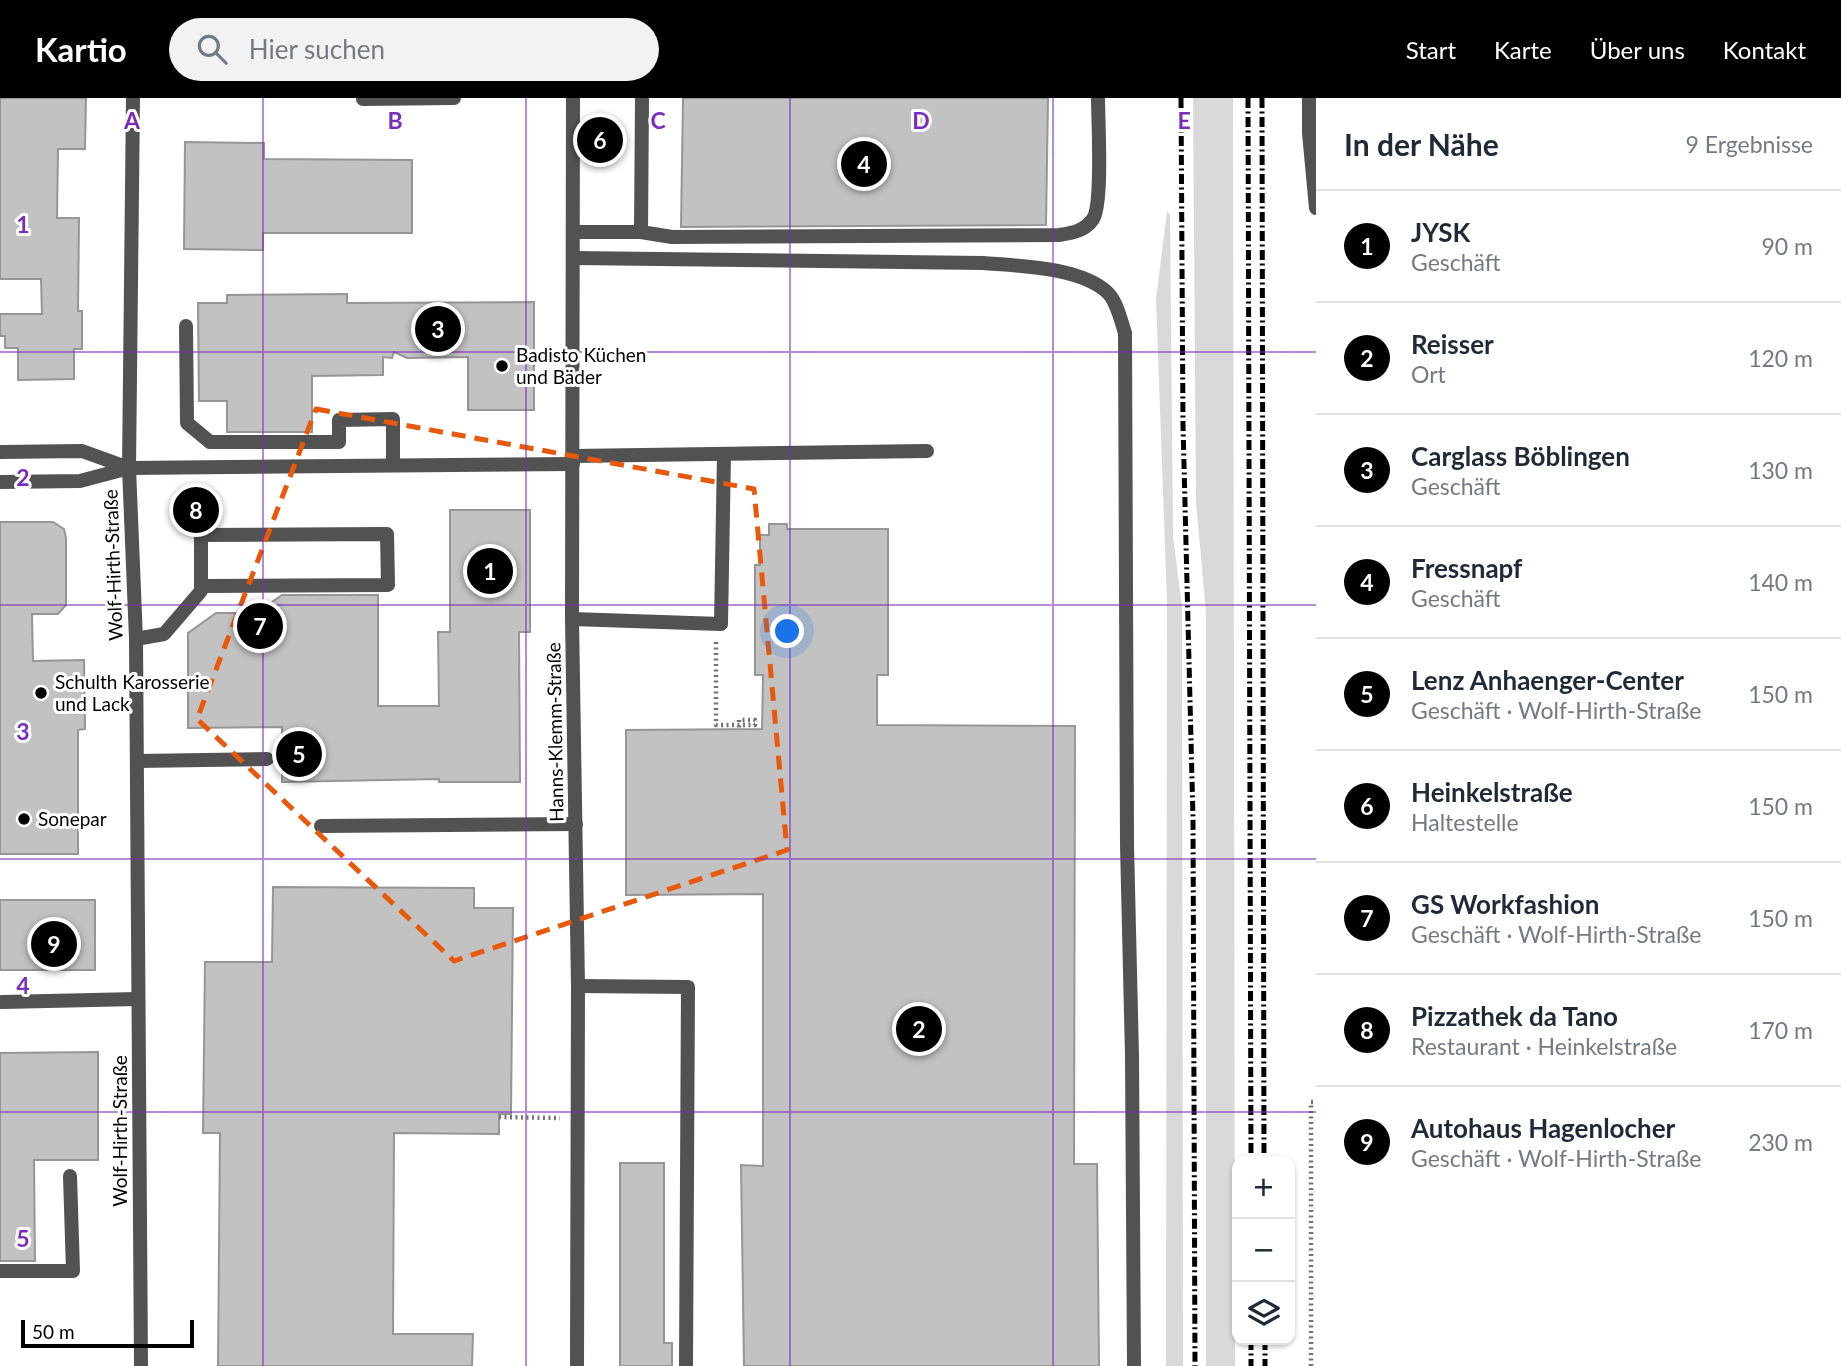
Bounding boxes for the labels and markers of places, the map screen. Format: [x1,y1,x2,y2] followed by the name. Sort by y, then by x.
[577,114,623,166] pin: 6
[841,138,887,190] pin: 4
[415,303,461,355] pin: 3
[516,343,646,388] place label: Badisto Küchen und Bäder
[494,358,510,374] marker: Badisto Küchen und Bäder
[173,484,219,536] pin: 8
[467,545,513,597] pin: 1
[237,600,283,652] pin: 7
[55,670,210,715] place label: Schulth Karosserie und Lack
[33,685,49,701] marker: Schulth Karosserie und Lack
[276,728,322,780] pin: 5
[38,807,107,830] place label: Sonepar
[16,811,32,827] marker: Sonepar
[31,918,77,970] pin: 9
[896,1003,942,1055] pin: 2

